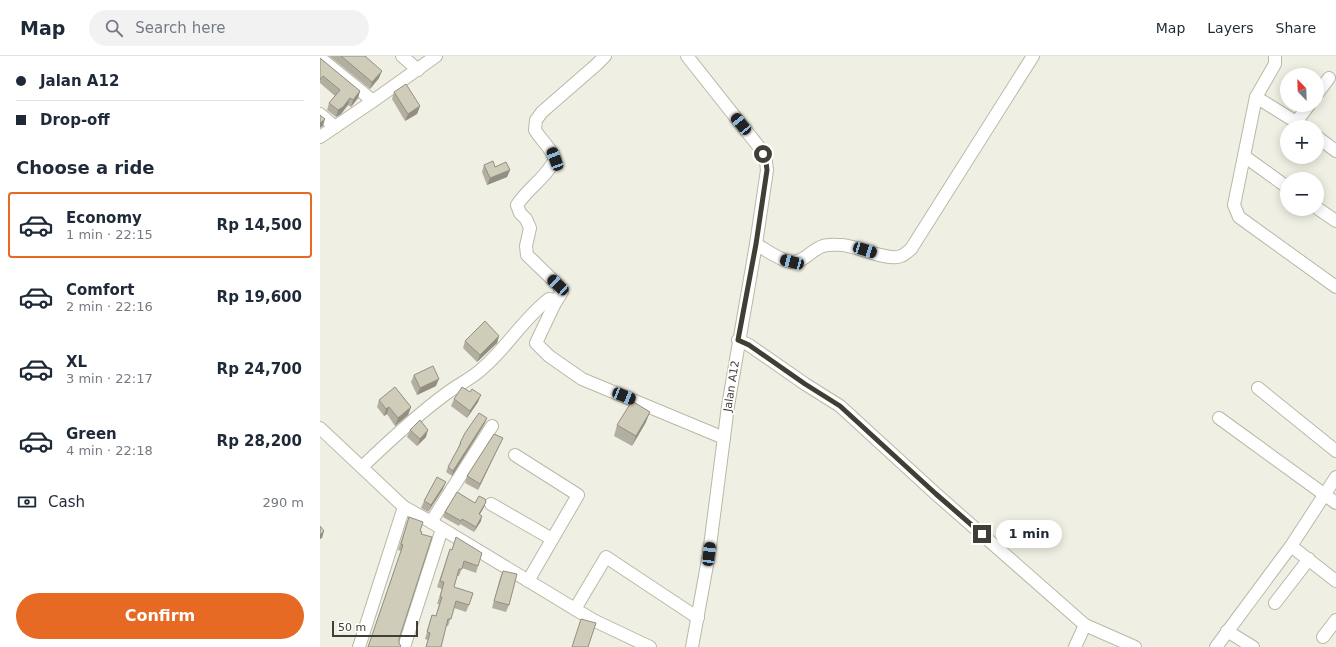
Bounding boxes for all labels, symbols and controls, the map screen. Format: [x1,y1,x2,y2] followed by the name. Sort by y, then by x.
[89,10,369,46] search box
[20,17,65,39] text: Map
[103,17,125,39] icon: search
[135,19,225,37] text: Search here
[1156,20,1185,36] text: Map
[1207,20,1254,36] text: Layers
[1276,20,1316,36] text: Share
[1280,68,1324,112] north arrow
[1280,68,1324,216] map controls
[40,72,119,90] text: Jalan A12
[40,111,110,129] text: Drop-off
[729,111,753,137] car
[1280,120,1324,164] button: +
[754,145,772,163] route start
[545,146,565,172] car
[16,157,155,178] text: Choose a ride
[1280,172,1324,216] button: −
[18,207,54,243] icon: car
[66,209,142,227] text: Economy
[217,216,302,234] text: Rp 14,500
[66,227,153,242] text: 1 min · 22:15
[852,241,878,259] car
[779,253,805,271] car
[545,272,571,298] car
[18,279,54,315] icon: car
[66,281,134,299] text: Comfort
[217,288,302,306] text: Rp 19,600
[66,299,153,314] text: 2 min · 22:16
[18,351,54,387] icon: car
[66,353,87,371] text: XL
[721,359,742,414] street label: Jalan A12
[217,360,302,378] text: Rp 24,700
[66,371,153,386] text: 3 min · 22:17
[611,386,637,406] car
[18,423,54,459] icon: car
[66,425,117,443] text: Green
[217,432,302,450] text: Rp 28,200
[66,443,153,458] text: 4 min · 22:18
[16,491,38,513] icon: cash
[48,493,85,511] text: Cash
[262,495,304,510] text: 290 m
[996,520,1062,548] callout: 1 min
[973,525,991,543] route end
[1009,526,1049,541] text: 1 min
[702,541,716,567] car
[16,593,304,639] button: Confirm
[332,619,418,638] scale bar
[338,621,366,634] text: 50 m

